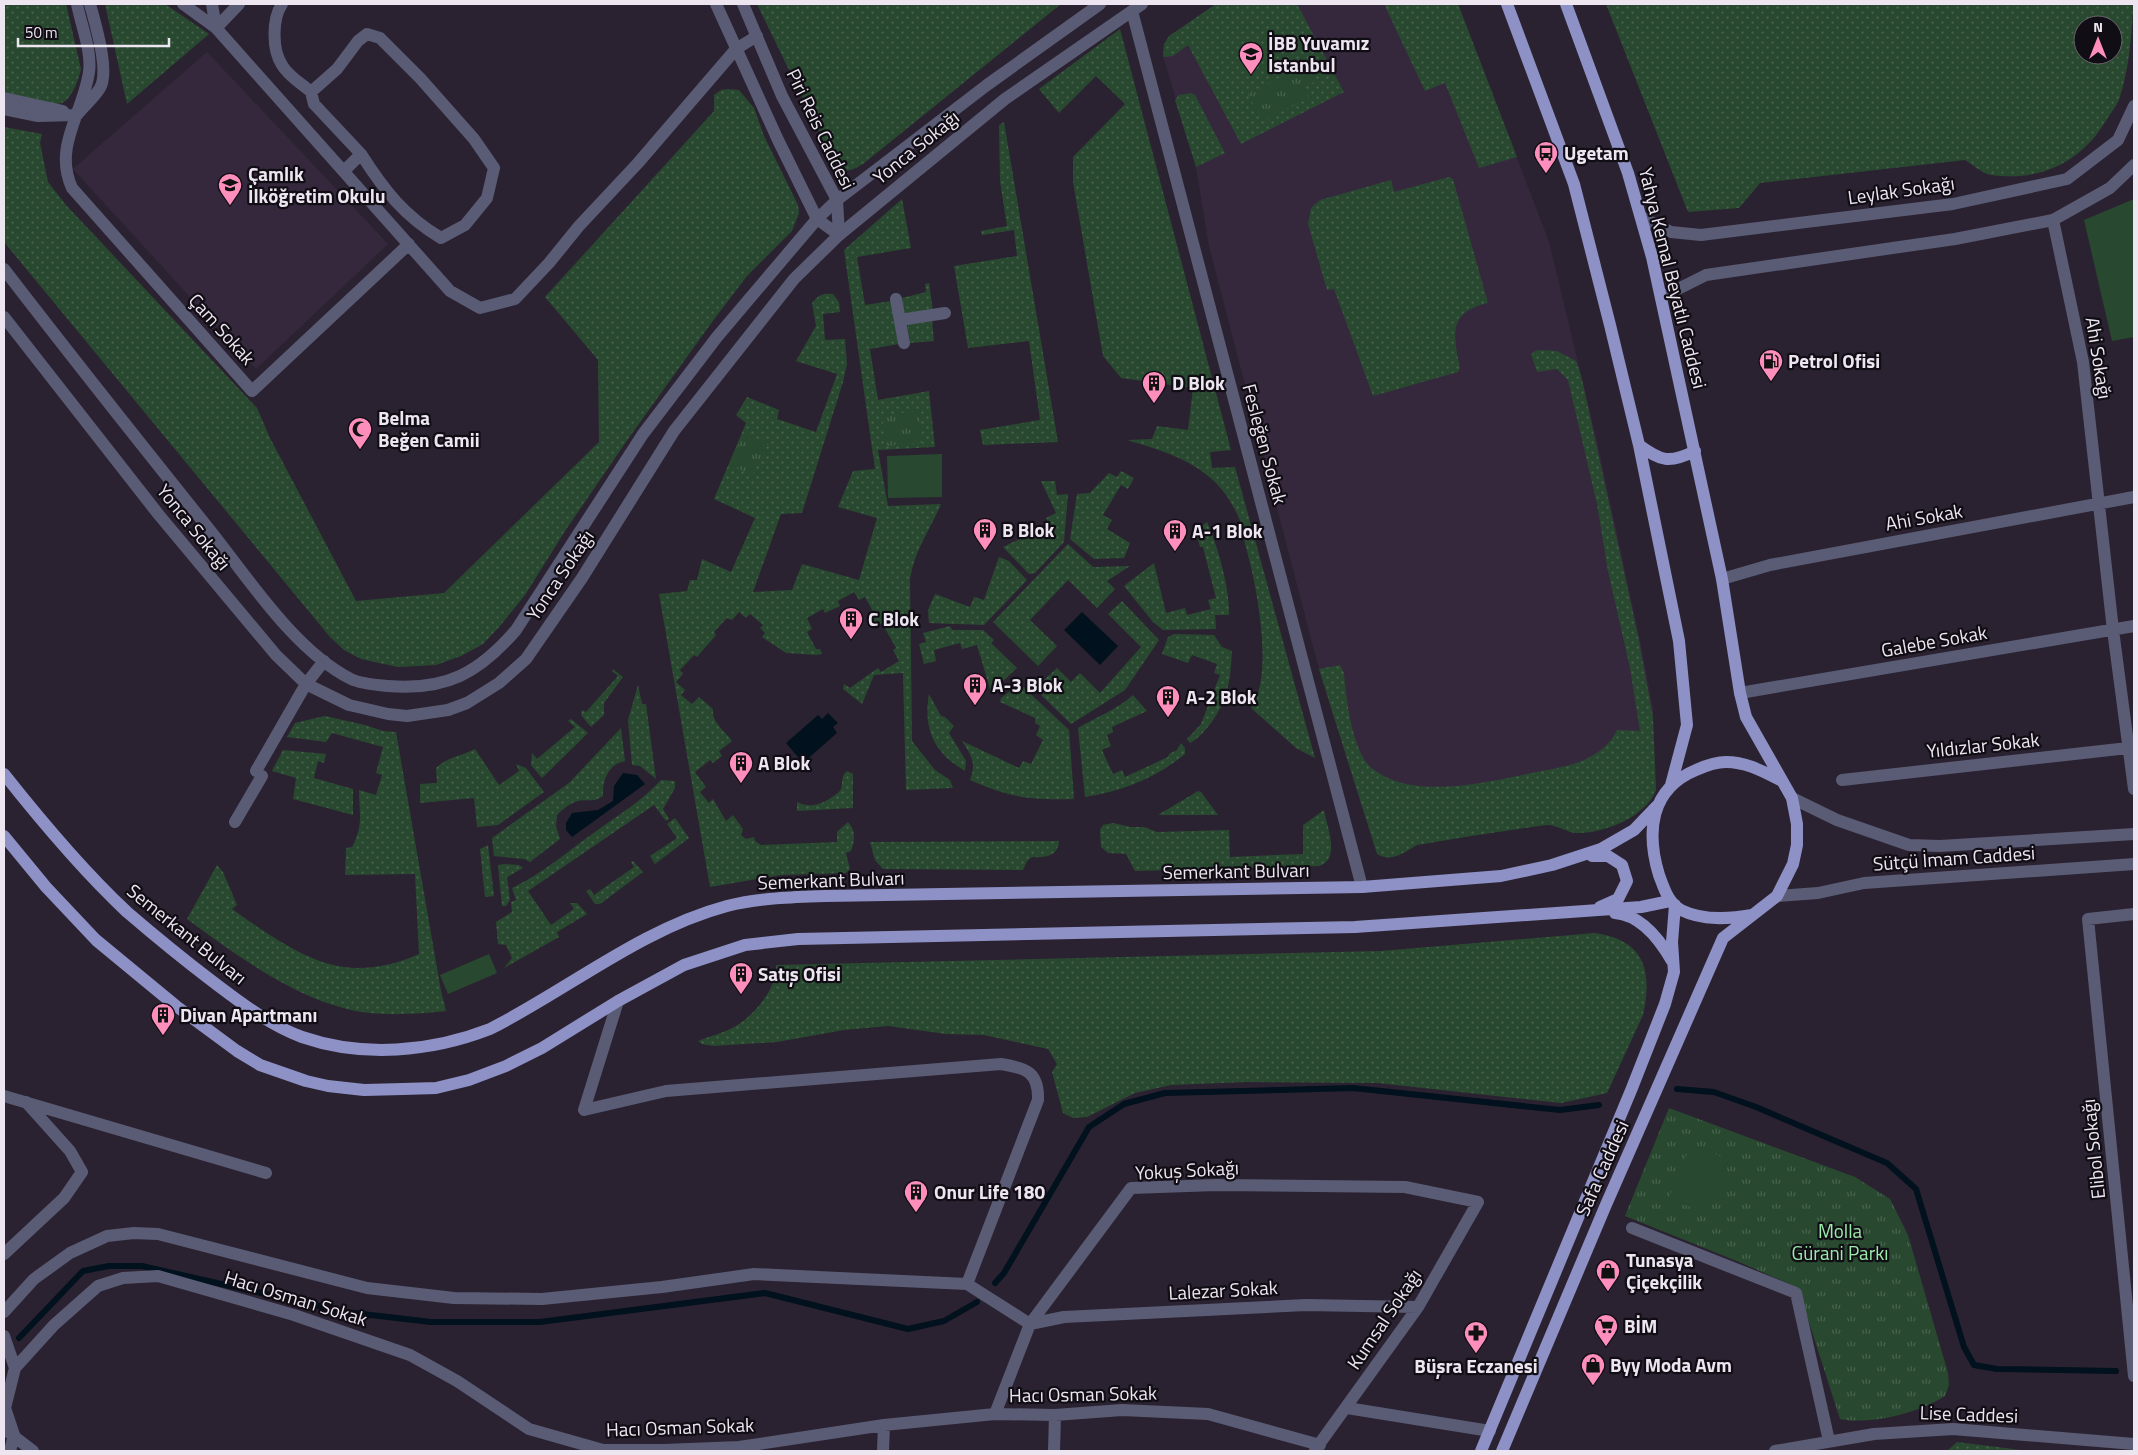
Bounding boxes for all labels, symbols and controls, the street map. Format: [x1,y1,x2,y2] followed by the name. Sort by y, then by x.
[18,15,169,47] scale bar
[2073,15,2123,65] north arrow
[2093,16,2103,37] text: N
[25,21,58,44] text: 50 m
[1268,28,1369,79] place label: İBB Yuvamız İstanbul
[1238,41,1264,75] school or university icon: İBB Yuvamız İstanbul
[780,63,863,194] street label: Piri Reis Caddesi
[866,103,965,191] street label: Yonca Sokağı
[1564,138,1629,167] place label: Ugetam
[1533,140,1559,174] bus stop icon: Ugetam
[248,159,385,210] place label: Çamlık İlköğretim Okulu
[1632,164,1715,392] street label: Yahya Kemal Beyatlı Caddesi
[1846,168,1956,211] street label: Leylak Sokağı
[217,172,243,206] school or university icon: Çamlık İlköğretim Okulu
[182,286,263,371] street label: Çam Sokak
[2079,315,2120,401] street label: Ahi Sokağı
[1788,346,1880,375] place label: Petrol Ofisi
[1758,348,1784,382] fuel station icon: Petrol Ofisi
[1172,368,1225,397] place label: D Blok
[1141,370,1167,404] building icon: D Blok
[1235,380,1296,507] street label: Fesleğen Sokak
[378,403,480,454] place label: Belma Beğen Camii
[347,416,373,450] mosque icon: Belma Beğen Camii
[150,477,238,576] street label: Yonca Sokağı
[1883,495,1965,538] street label: Ahi Sokak
[1002,515,1055,544] place label: B Blok
[1192,516,1263,545] place label: A-1 Blok
[972,517,998,551] building icon: B Blok
[1162,518,1188,552] building icon: A-1 Blok
[519,524,601,626] street label: Yonca Sokağı
[868,604,919,633] place label: C Blok
[838,606,864,640] building icon: C Blok
[1879,617,1989,664] street label: Galebe Sokak
[992,670,1063,699] place label: A-3 Blok
[962,672,988,706] building icon: A-3 Blok
[1186,682,1257,711] place label: A-2 Blok
[1155,684,1181,718] building icon: A-2 Blok
[1925,724,2041,765] street label: Yıldızlar Sokak
[758,748,810,777] place label: A Blok
[728,750,754,784] building icon: A Blok
[1872,837,2036,878] street label: Sütçü İmam Caddesi
[1162,855,1310,886] street label: Semerkant Bulvarı
[757,862,905,897] street label: Semerkant Bulvarı
[121,876,254,991] street label: Semerkant Bulvarı
[758,959,841,988] place label: Satış Ofisi
[728,961,754,995] building icon: Satış Ofisi
[180,1000,317,1029] place label: Divan Apartmanı
[150,1002,176,1036] building icon: Divan Apartmanı
[2073,1098,2112,1201] street label: Elibol Sokağı
[1567,1115,1636,1220] street label: Safa Caddesi
[1134,1152,1240,1187] street label: Yokuş Sokağı
[934,1177,1045,1206] place label: Onur Life 180
[903,1179,929,1213] building icon: Onur Life 180
[1792,1216,1888,1267] park label: Molla Gürani Parkı
[1626,1245,1702,1296] place label: Tunasya Çiçekçilik
[1595,1258,1621,1292] shop icon: Tunasya Çiçekçilik
[221,1262,371,1333] street label: Hacı Osman Sokak
[1339,1262,1428,1375] street label: Kumsal Sokağı
[1168,1272,1278,1307] street label: Lalezar Sokak
[1624,1311,1657,1340] place label: BİM
[1593,1313,1619,1347] supermarket icon: BİM
[1463,1320,1489,1354] pharmacy icon: Büşra Eczanesi
[1610,1350,1732,1379] place label: Byy Moda Avm
[1414,1351,1538,1380] place label: Büşra Eczanesi
[1580,1352,1606,1386] shop icon: Byy Moda Avm
[1009,1378,1157,1409] street label: Hacı Osman Sokak
[1919,1397,2019,1430] street label: Lise Caddesi
[605,1409,755,1444] street label: Hacı Osman Sokak

